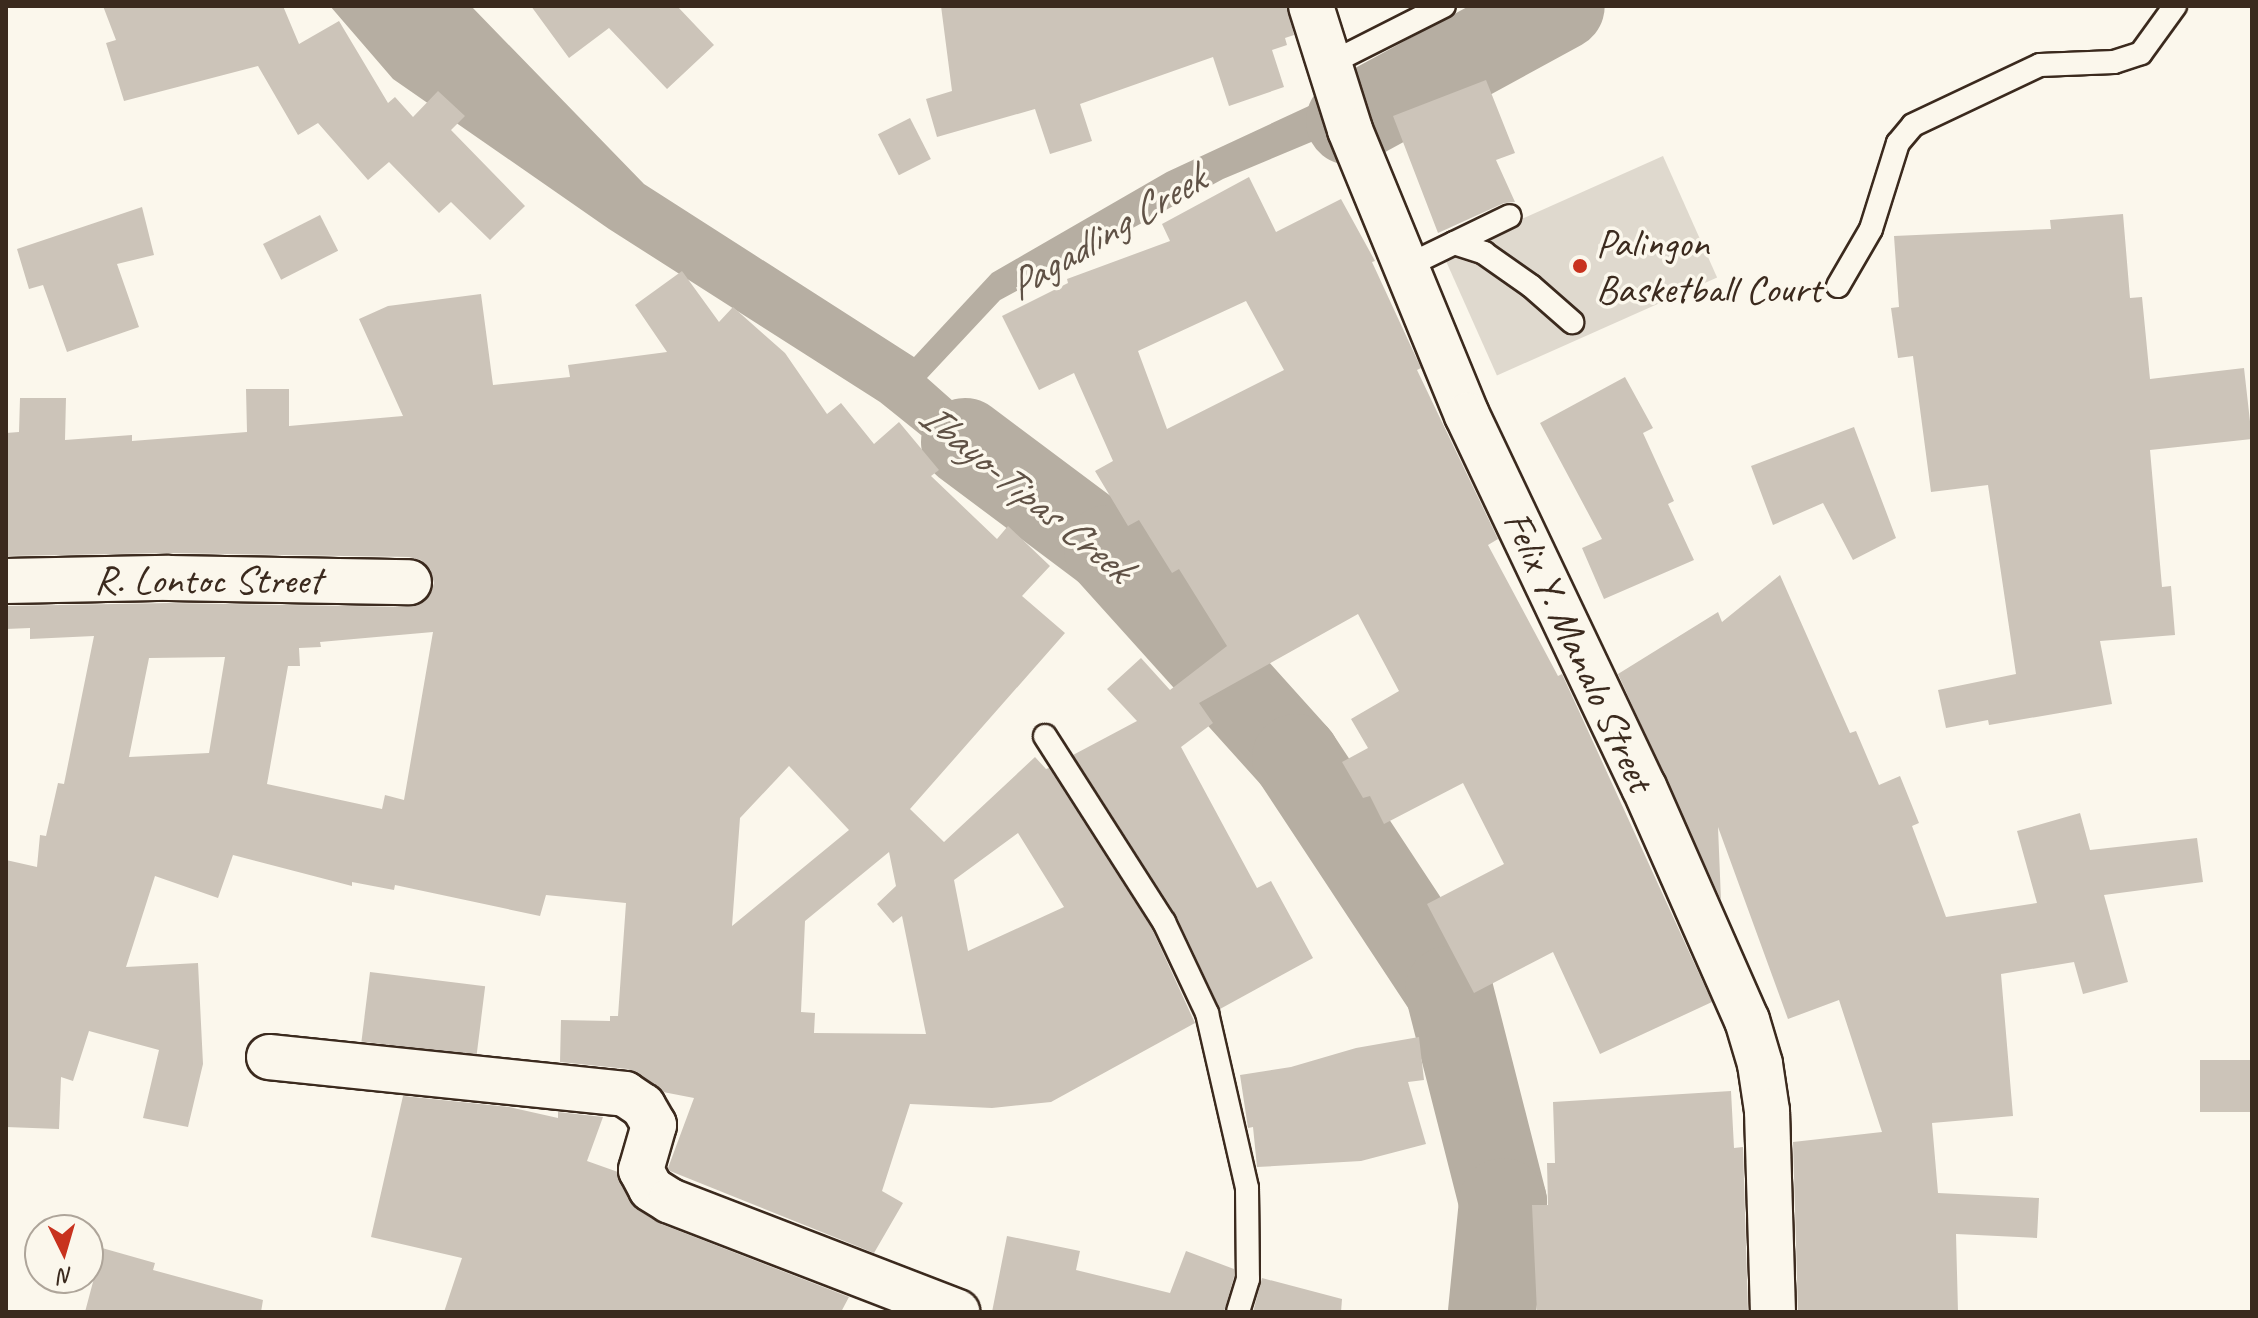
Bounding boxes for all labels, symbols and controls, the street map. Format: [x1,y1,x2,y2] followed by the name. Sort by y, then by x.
[998,155,1214,311] water label: Pagadling Creek
[1596,219,1821,313] place label: Palingon Basketball Court
[1571,257,1589,275] marker: Palingon Basketball Court
[909,391,1141,593] water label: Ibayo-Tipas Creek
[1493,503,1665,799] street label: Felix Y. Manalo Street
[94,556,322,604] street label: R. Lontoc Street
[24,1214,104,1294] north arrow
[58,1261,74,1290] text: N

